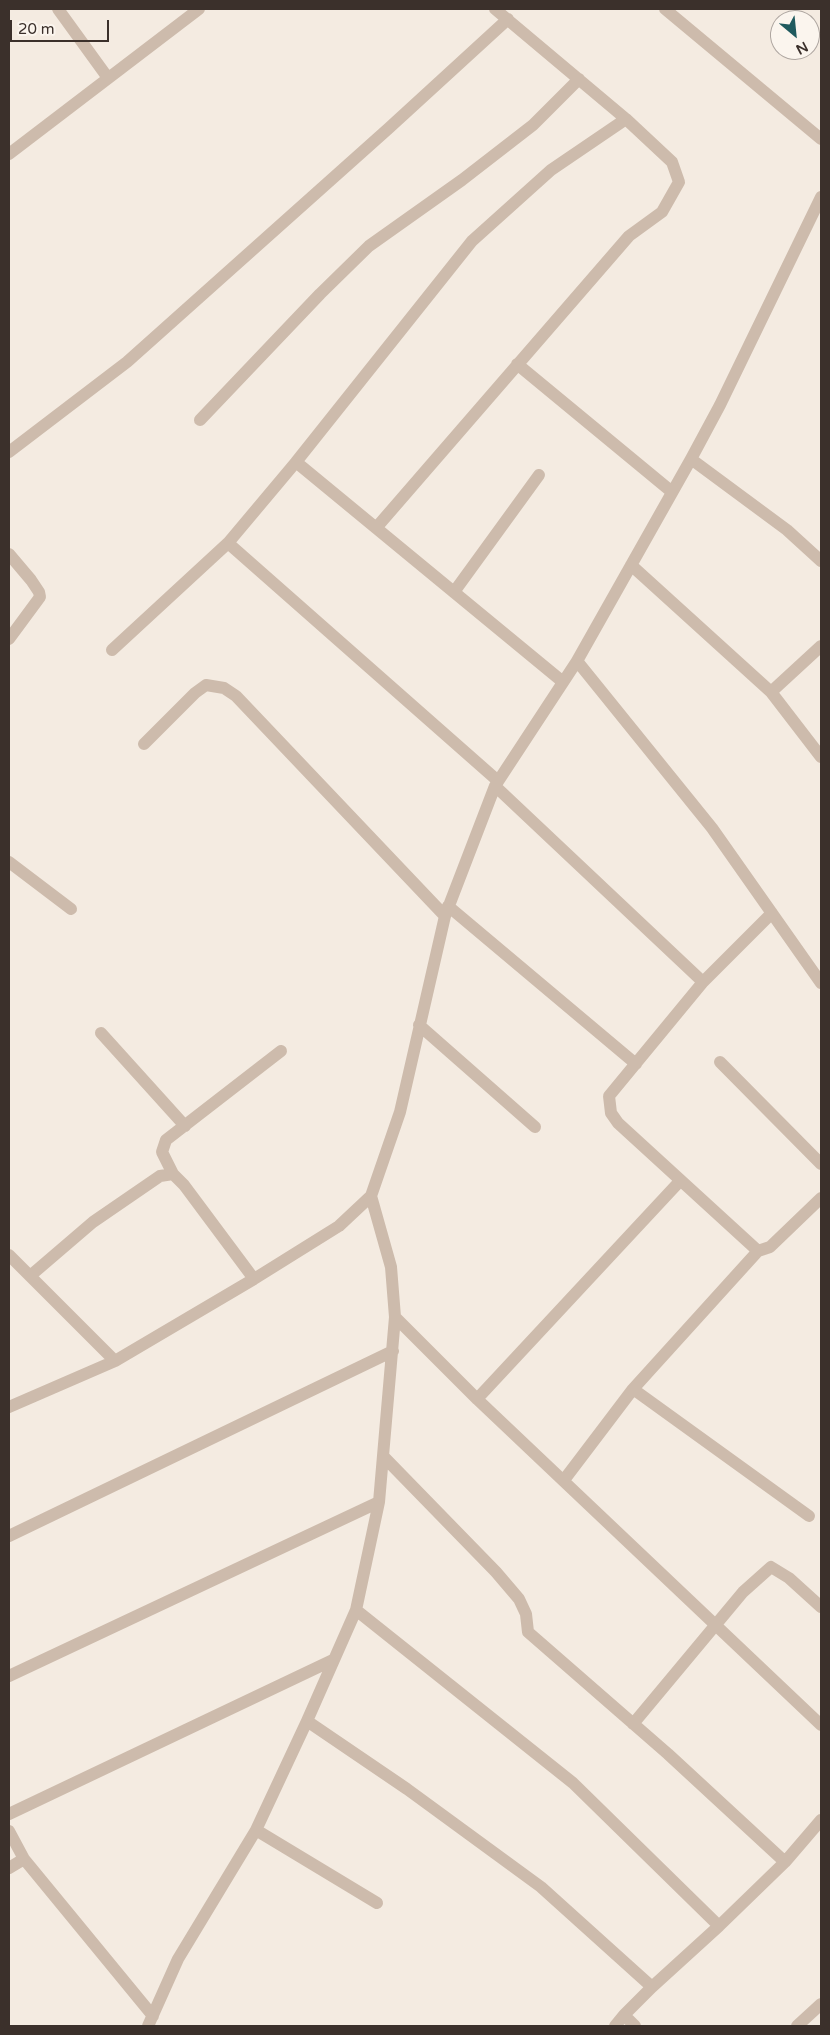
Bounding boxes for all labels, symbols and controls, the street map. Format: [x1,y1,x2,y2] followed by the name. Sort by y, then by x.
[12,10,111,42] scale bar
[770,10,820,60] north arrow
[18,20,55,38] text: 20 m
[793,38,811,58] text: N

